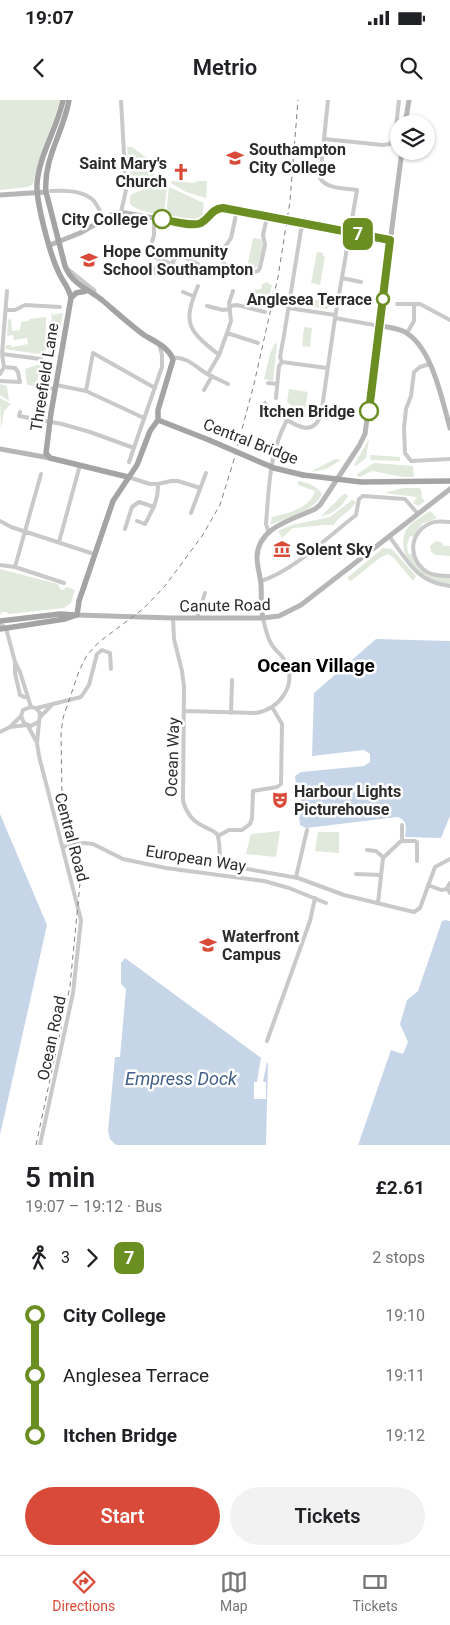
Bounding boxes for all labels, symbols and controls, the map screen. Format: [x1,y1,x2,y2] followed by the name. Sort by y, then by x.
[25,6,74,29] text: 19:07
[25,54,53,82] icon: back
[397,54,425,82] icon: search
[193,55,257,80] text: Metrio
[390,115,435,160] map controls
[390,115,435,160] button: layers
[249,140,346,177] place label: Southampton City College
[225,148,245,168] school or university icon: Southampton City College
[79,154,167,191] place label: Saint Mary's Church
[171,162,191,182] church icon: Saint Mary's Church
[152,209,172,229] marker: City College
[61,210,148,229] place label: City College
[342,218,374,250] line badge: 7
[353,223,363,244] text: 7
[103,242,253,279] place label: Hope Community School Southampton
[79,250,99,270] school or university icon: Hope Community School Southampton
[247,290,372,309] place label: Anglesea Terrace
[376,292,390,306] marker: Anglesea Terrace
[27,322,62,433] street label: Threefield Lane
[359,401,379,421] marker: Itchen Bridge
[259,402,355,421] place label: Itchen Bridge
[201,415,301,468] street label: Central Bridge
[272,539,292,559] museum icon: Solent Sky
[296,540,374,559] place label: Solent Sky
[179,595,271,616] street label: Canute Road
[257,654,375,677] district label: Ocean Village
[162,717,183,797] street label: Ocean Way
[294,782,401,819] place label: Harbour Lights Picturehouse
[270,790,290,810] theatre icon: Harbour Lights Picturehouse
[51,791,93,884] street label: Central Road
[144,841,248,876] street label: European Way
[222,927,300,964] place label: Waterfront Campus
[198,935,218,955] school or university icon: Waterfront Campus
[33,994,70,1082] street label: Ocean Road
[125,1068,238,1089] water label: Empress Dock
[25,1161,95,1194] text: 5 min
[375,1176,425,1199] text: £2.61
[25,1197,162,1216] text: 19:07 – 19:12 · Bus
[25,1244,53,1272] icon: walk
[78,1244,106,1272] icon: forward
[124,1247,134,1268] text: 7
[61,1248,70,1267] text: 3
[372,1248,425,1267] text: 2 stops
[63,1304,166,1327] text: City College
[385,1306,425,1325] text: 19:10
[63,1364,209,1387] text: Anglesea Terrace
[385,1366,425,1385] text: 19:11
[63,1424,177,1447] text: Itchen Bridge
[385,1426,425,1445] text: 19:12
[25,1487,220,1545] button: Start
[230,1487,425,1545] button: Tickets
[52,1568,115,1614] tab: Directions
[220,1568,248,1614] tab: Map
[352,1568,398,1614] tab: Tickets

